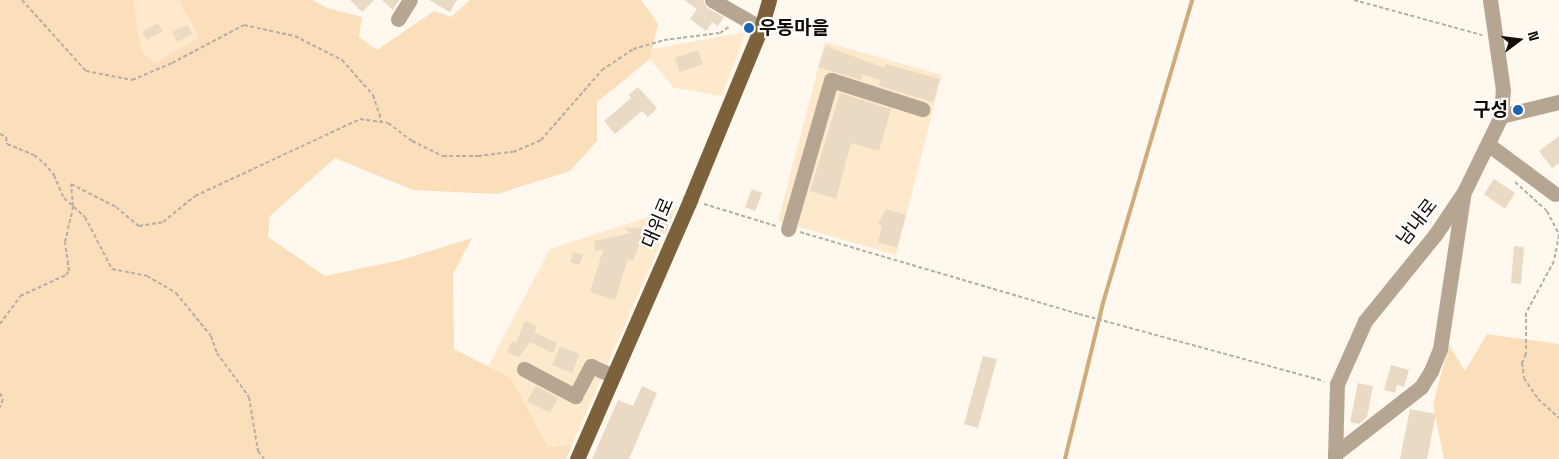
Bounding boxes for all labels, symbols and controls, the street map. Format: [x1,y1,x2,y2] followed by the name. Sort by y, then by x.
[1494,15,1544,65] north arrow
[759,17,829,39] place label: 우동마을
[743,22,755,34] marker: 우동마을
[1524,29,1543,43] text: N
[1473,99,1508,121] place label: 구성
[1512,104,1524,116] marker: 구성
[637,194,679,252] street label: 대위로
[1392,194,1442,250] street label: 남내로

